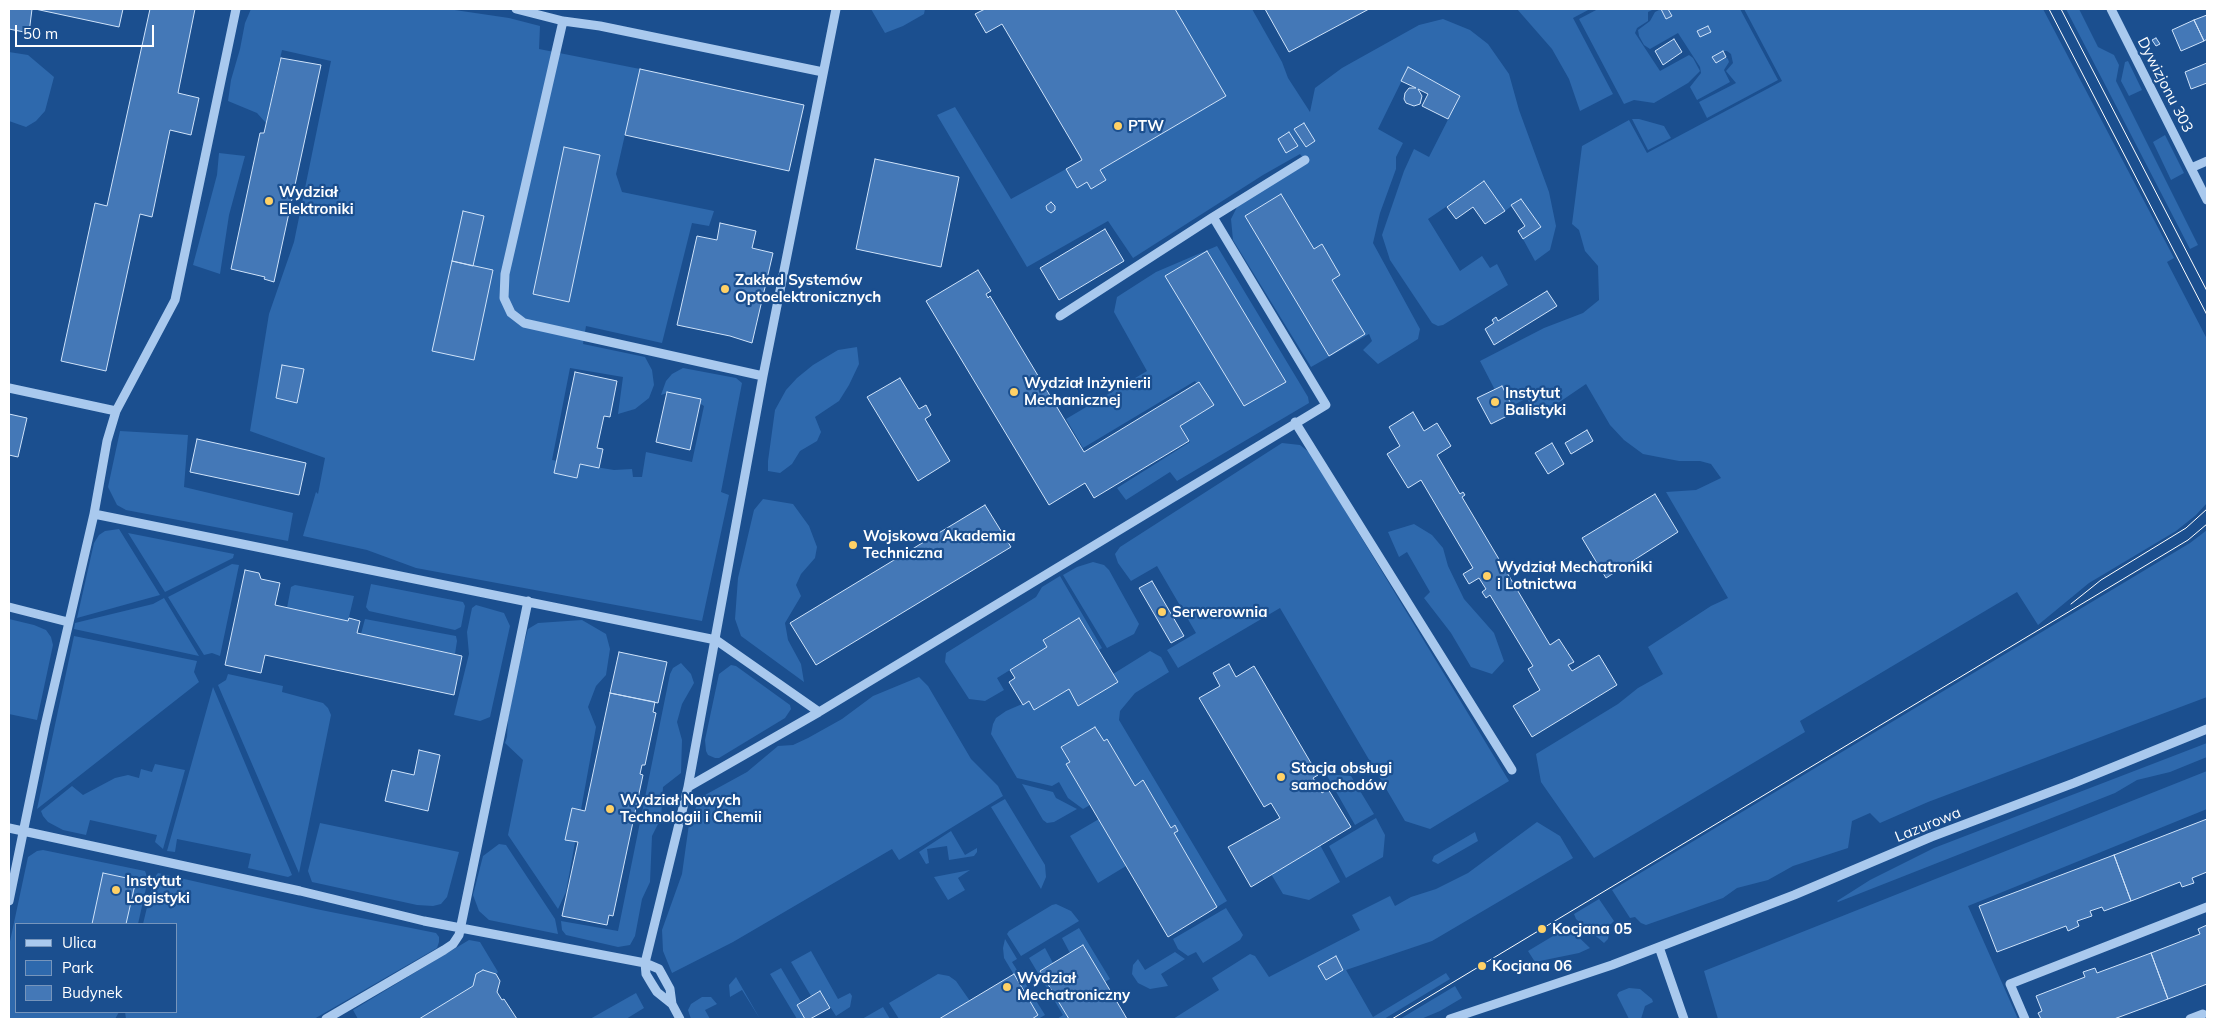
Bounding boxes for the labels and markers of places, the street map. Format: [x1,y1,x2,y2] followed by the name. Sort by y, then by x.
[1128,117,1164,135] place label: PTW
[1112,120,1124,132] marker: PTW
[279,183,354,218] place label: Wydział Elektroniki
[263,195,275,207] marker: Wydział Elektroniki
[735,271,881,306] place label: Zakład Systemów Optoelektronicznych
[719,283,731,295] marker: Zakład Systemów Optoelektronicznych
[1024,374,1151,409] place label: Wydział Inżynierii Mechanicznej
[1505,384,1566,419] place label: Instytut Balistyki
[1008,386,1020,398] marker: Wydział Inżynierii Mechanicznej
[1489,396,1501,408] marker: Instytut Balistyki
[863,527,1016,562] place label: Wojskowa Akademia Techniczna
[847,539,859,551] marker: Wojskowa Akademia Techniczna
[1497,558,1652,593] place label: Wydział Mechatroniki i Lotnictwa
[1481,570,1493,582] marker: Wydział Mechatroniki i Lotnictwa
[1172,603,1268,621] place label: Serwerownia
[1156,606,1168,618] marker: Serwerownia
[1291,759,1392,794] place label: Stacja obsługi samochodów
[1275,771,1287,783] marker: Stacja obsługi samochodów
[620,791,762,826] place label: Wydział Nowych Technologii i Chemii
[604,803,616,815] marker: Wydział Nowych Technologii i Chemii
[126,872,190,907] place label: Instytut Logistyki
[110,884,122,896] marker: Instytut Logistyki
[1552,920,1632,938] place label: Kocjana 05
[1536,923,1548,935] marker: Kocjana 05
[1492,957,1572,975] place label: Kocjana 06
[1476,960,1488,972] marker: Kocjana 06
[1017,969,1130,1004] place label: Wydział Mechatroniczny
[1001,981,1013,993] marker: Wydział Mechatroniczny

